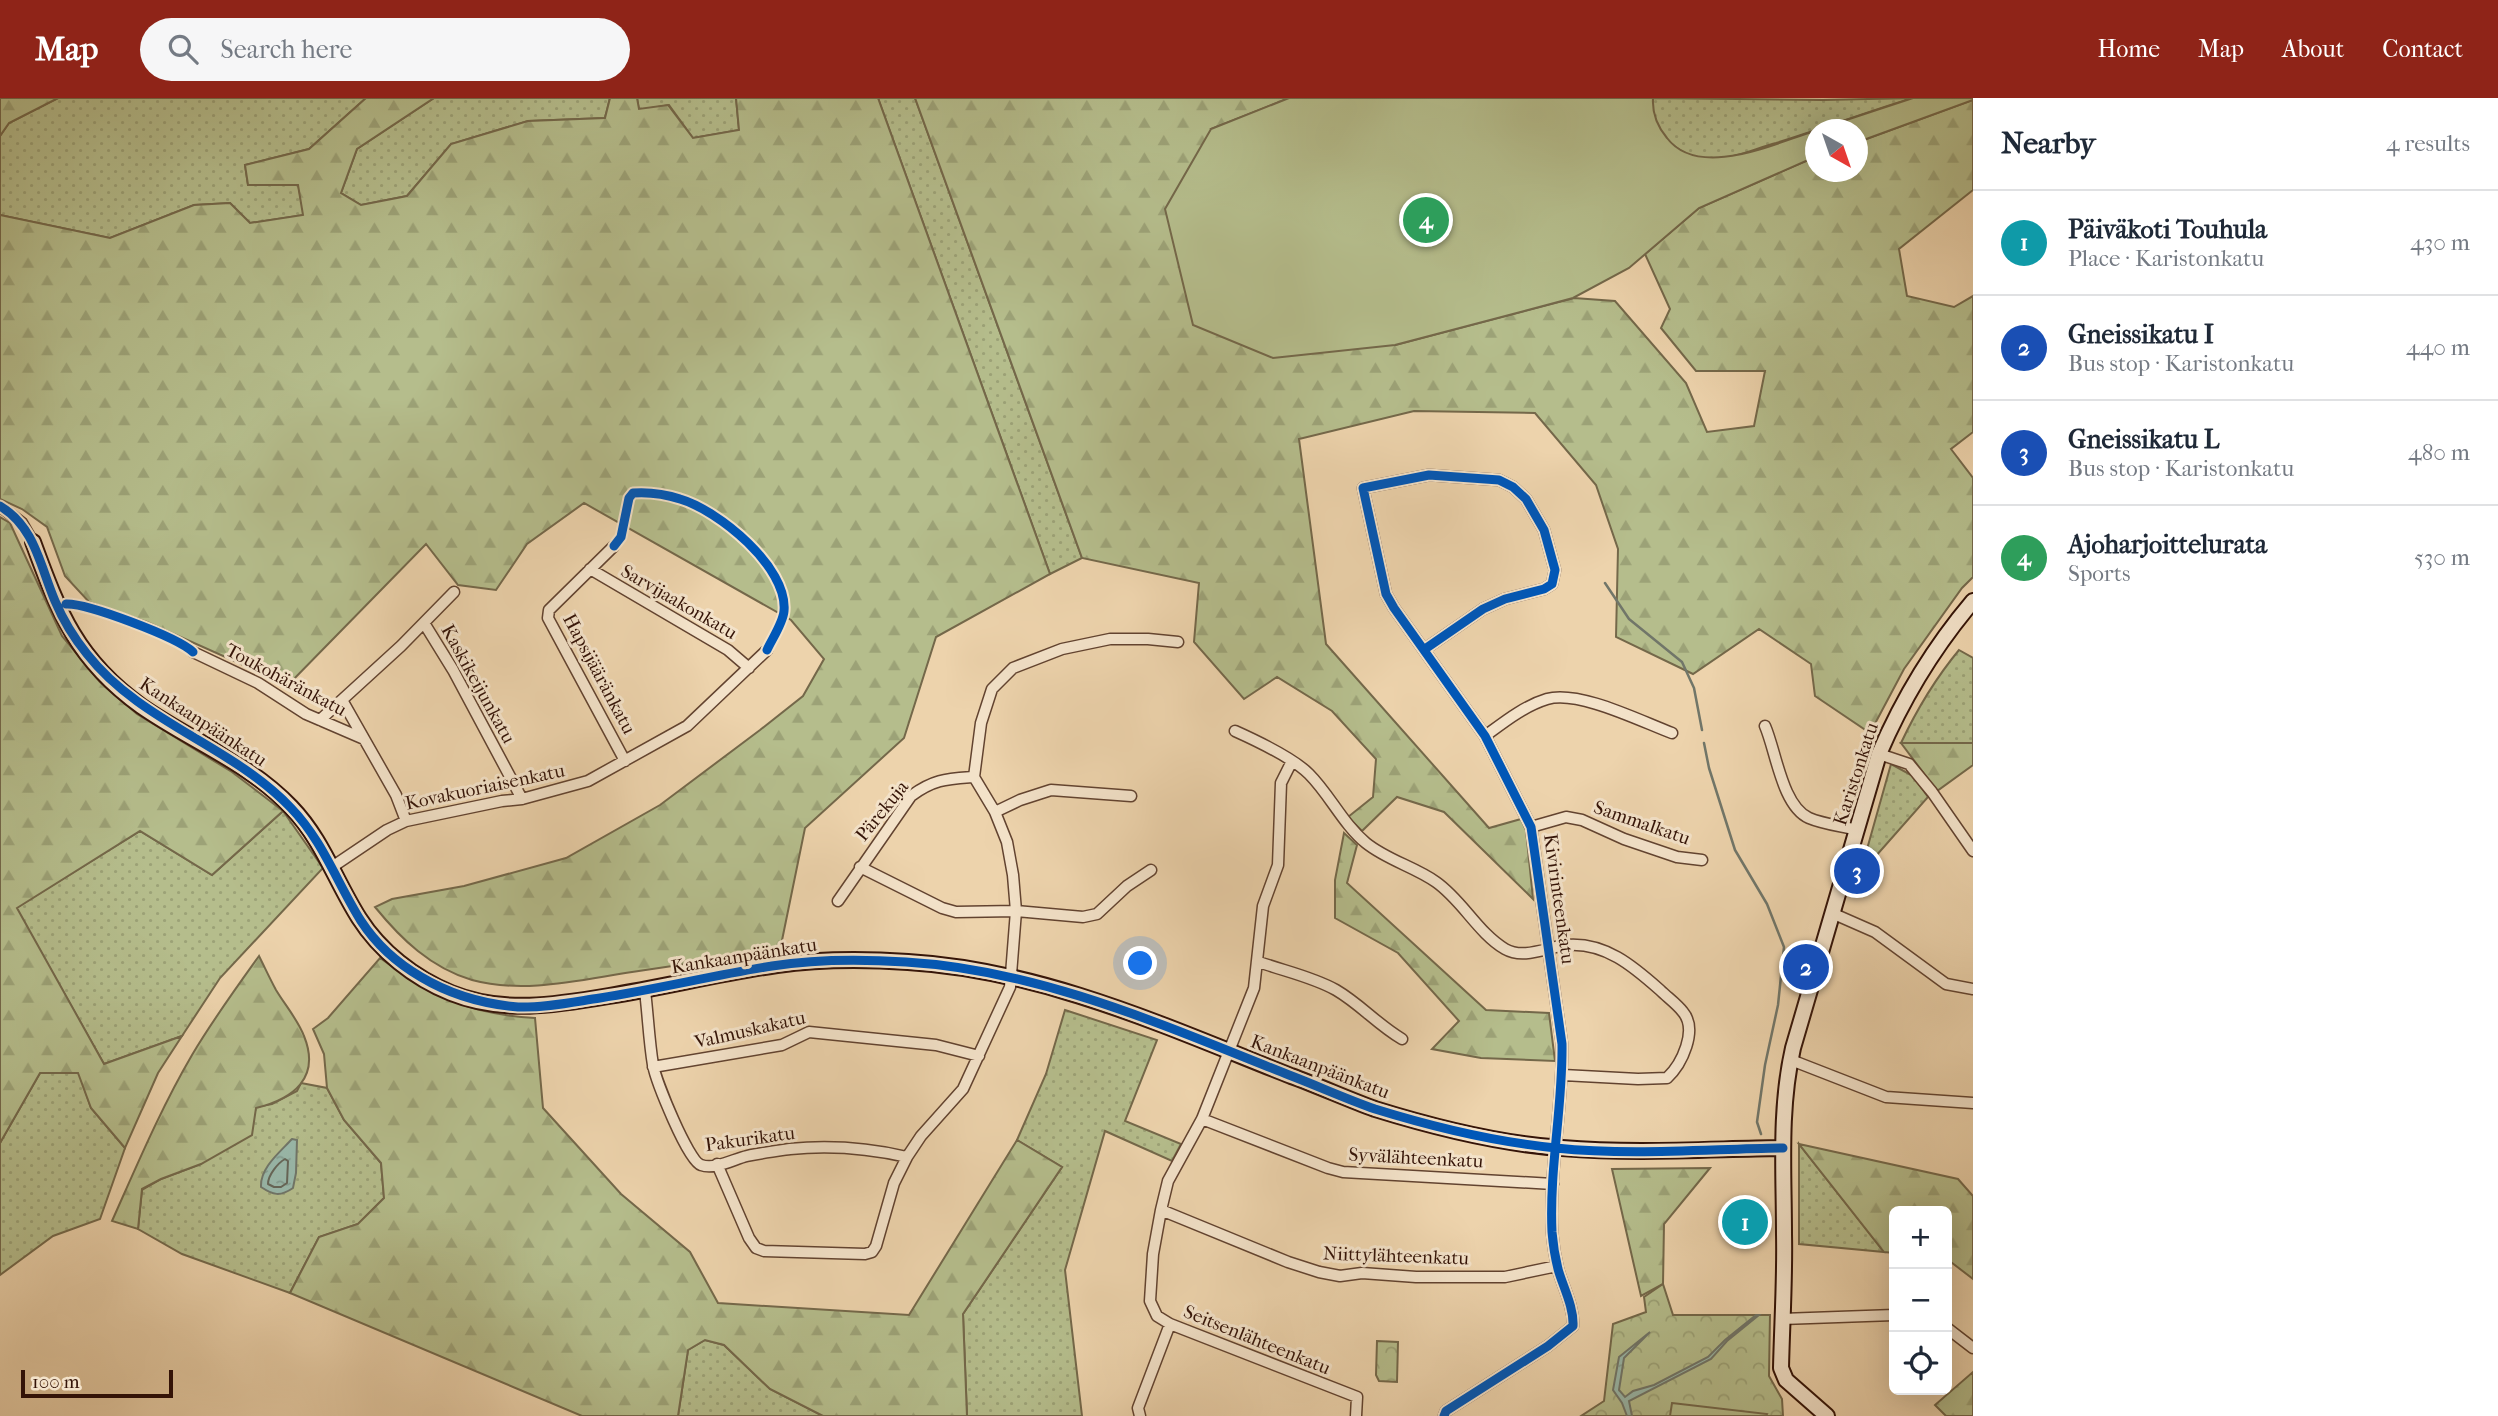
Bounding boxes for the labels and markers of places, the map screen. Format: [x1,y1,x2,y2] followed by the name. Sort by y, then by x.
[1403,194,1449,246] pin: 4
[1834,845,1880,897] pin: 3
[1783,941,1829,993] pin: 2
[1722,1196,1768,1248] pin: 1

